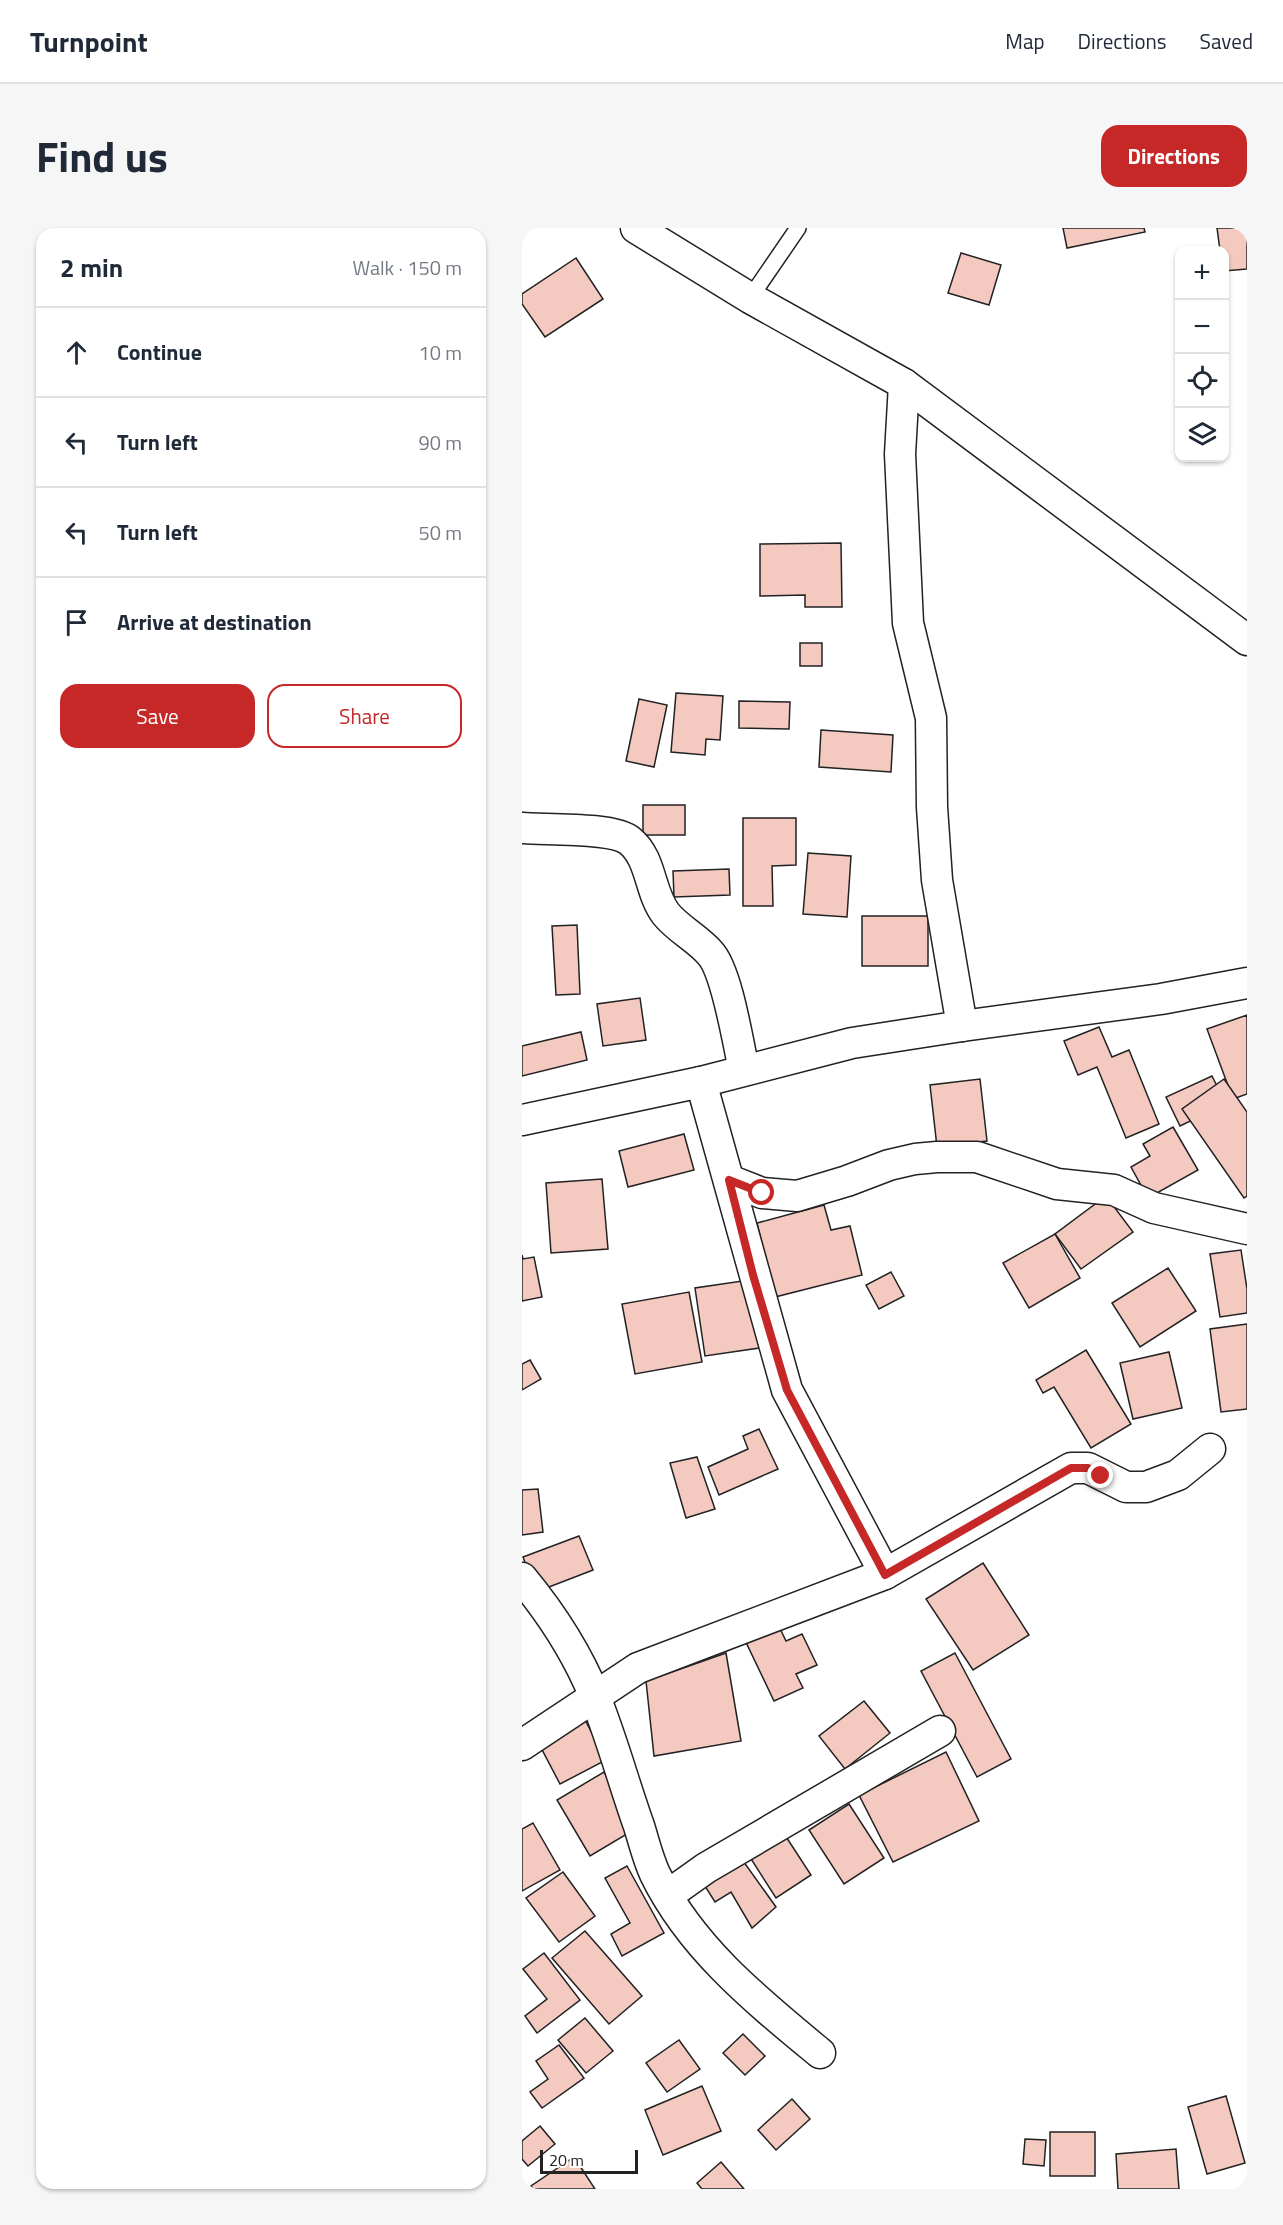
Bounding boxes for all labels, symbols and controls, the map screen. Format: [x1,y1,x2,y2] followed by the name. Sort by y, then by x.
[30,20,148,63] text: Turnpoint
[1005,25,1045,57] text: Map
[1078,25,1167,57] text: Directions
[1200,25,1253,57] text: Saved
[36,124,168,188] text: Find us
[1101,125,1247,187] button: Directions
[1175,246,1229,462] map controls
[1175,246,1229,300] button: +
[60,248,123,287] text: 2 min
[353,252,462,283] text: Walk · 150 m
[1175,300,1229,354] button: −
[117,335,202,369] text: Continue
[60,336,93,369] icon: ahead
[418,337,462,368] text: 10 m
[1175,354,1229,408] button: locate
[1175,408,1229,462] button: layers
[117,425,198,459] text: Turn left
[60,426,93,459] icon: left
[418,427,462,458] text: 90 m
[117,515,198,549] text: Turn left
[60,516,93,549] icon: left
[418,517,462,548] text: 50 m
[117,605,312,639] text: Arrive at destination
[60,606,93,639] icon: arrive
[60,684,255,748] button: Save
[267,684,462,748] button: Share
[748,1179,774,1205] route start
[1087,1462,1113,1488] route end
[540,2147,638,2174] scale bar
[549,2148,584,2172] text: 20 m

